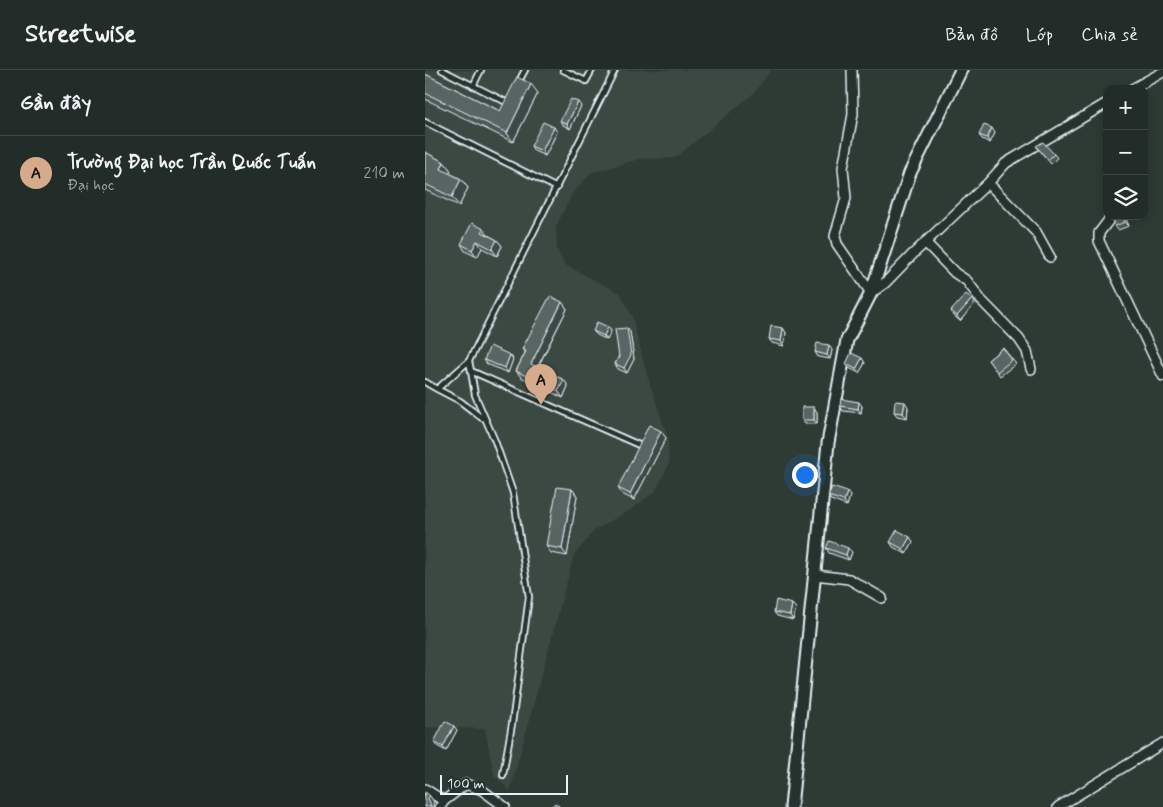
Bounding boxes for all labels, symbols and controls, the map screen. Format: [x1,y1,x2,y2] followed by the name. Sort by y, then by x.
[25,19,136,50] text: Streetwise
[945,23,998,47] text: Bản đồ
[1026,23,1053,47] text: Lớp
[1081,23,1138,47] text: Chia sẻ
[1103,85,1148,220] map controls
[1103,85,1148,130] button: +
[20,89,91,117] text: Gần đây
[1103,130,1148,175] button: −
[67,150,316,175] text: Trường Đại học Trần Quốc Tuấn
[31,163,41,184] text: A
[364,163,405,184] text: 210 m
[67,175,114,196] text: Đại học
[1103,175,1148,220] button: layers
[525,364,557,405] pin: A
[792,462,818,488] your location
[440,772,567,795] scale bar
[447,775,485,793] text: 100 m

